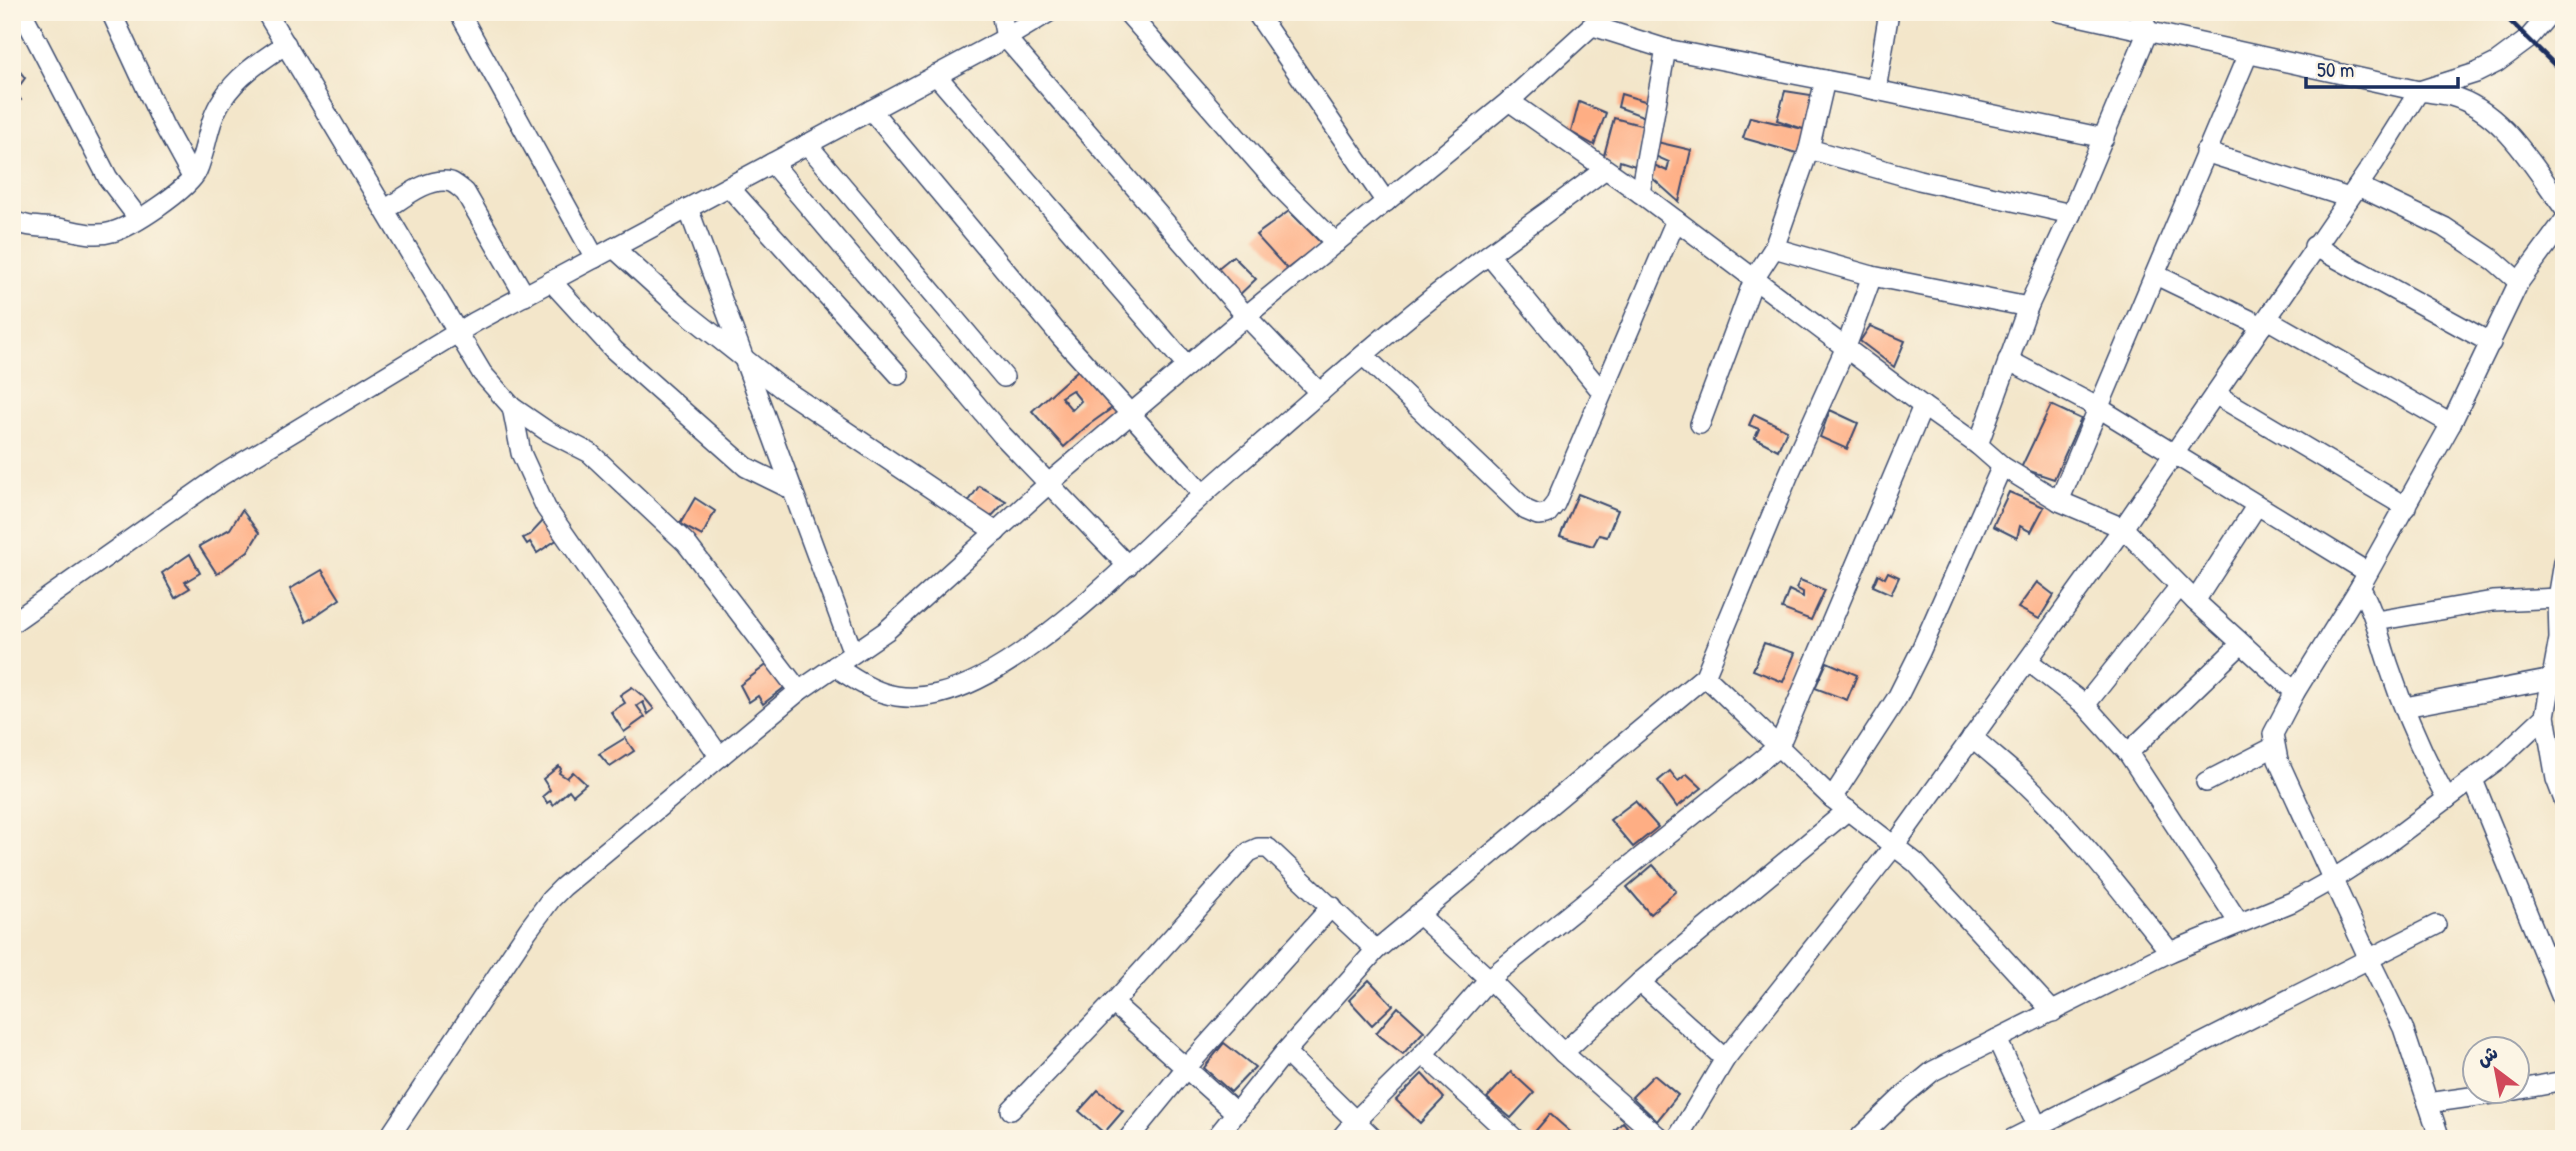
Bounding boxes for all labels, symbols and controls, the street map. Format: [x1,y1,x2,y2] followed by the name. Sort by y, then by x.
[2306,46,2459,90] scale bar
[2317,55,2354,84] text: 50 m
[2460,1036,2530,1106] north arrow
[2471,1039,2503,1072] text: ش

